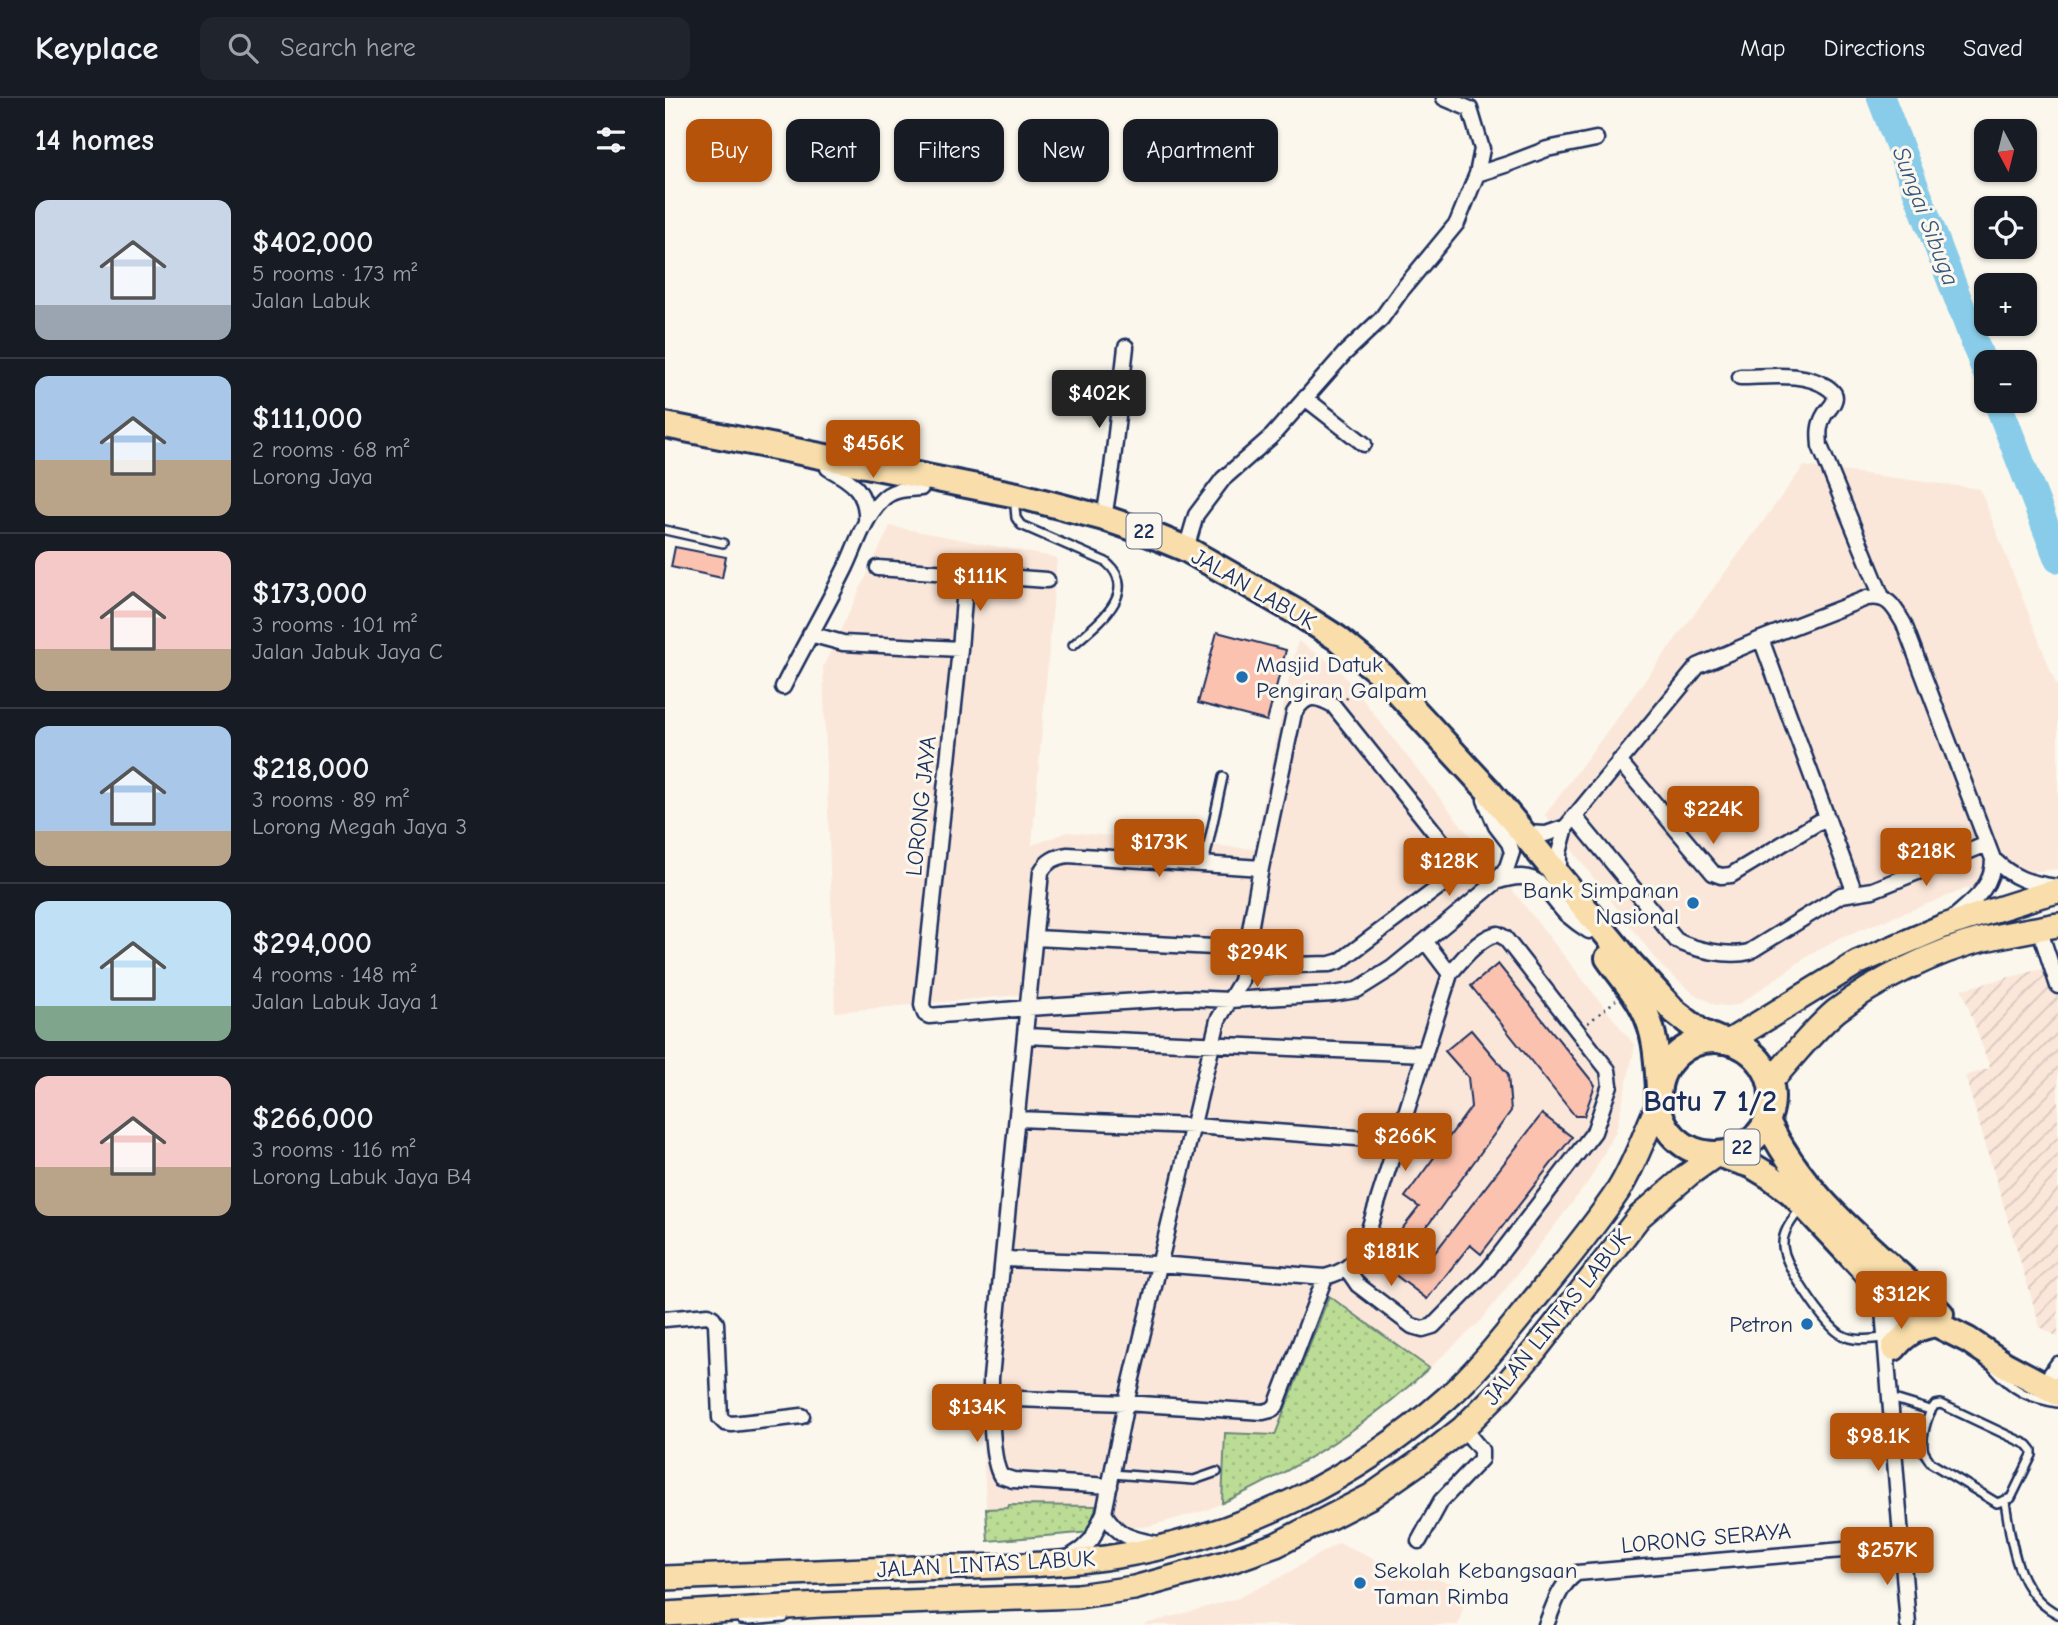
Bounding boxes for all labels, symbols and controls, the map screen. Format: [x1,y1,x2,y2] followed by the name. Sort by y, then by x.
[200,17,690,80] search box
[35,29,158,67] text: Keyplace
[224,29,262,67] icon: search
[280,33,416,63] text: Search here
[1740,34,1786,62] text: Map
[1824,34,1925,62] text: Directions
[1963,34,2023,62] text: Saved
[686,119,772,182] chip: Buy
[786,119,880,182] chip: Rent
[894,119,1004,182] chip: Filters
[1018,119,1109,182] chip: New
[1123,119,1278,182] chip: Apartment
[1974,119,2037,182] north arrow
[1974,119,2037,413] map controls
[592,121,630,159] icon: filters
[35,123,154,158] text: 14 homes
[1887,143,1965,289] water label: Sungai Sibuga
[1974,196,2037,259] button: locate
[252,225,373,260] text: $402,000
[91,228,175,312] icon: home
[252,260,417,287] text: 5 rooms · 173 m²
[1974,273,2037,336] button: +
[252,287,370,314] text: Jalan Labuk
[1974,350,2037,413] button: −
[1050,370,1148,430] pin: $402K
[1068,379,1130,406] text: $402K
[252,401,363,436] text: $111,000
[91,404,175,488] icon: home
[824,420,922,480] pin: $456K
[842,429,904,456] text: $456K
[252,436,410,463] text: 2 rooms · 68 m²
[252,463,373,490] text: Lorong Jaya
[1127,514,1161,548] road number: 22
[1187,542,1321,636] street label: JALAN LABUK
[931,554,1029,613] pin: $111K
[953,562,1007,589] text: $111K
[252,576,367,611] text: $173,000
[91,579,175,663] icon: home
[252,611,417,638] text: 3 rooms · 101 m²
[252,638,443,665] text: Jalan Jabuk Jaya C
[1256,651,1427,704] place label: Masjid Datuk Pengiran Galpam
[1234,669,1250,685] marker: Masjid Datuk Pengiran Galpam
[900,735,942,877] street label: LORONG JAYA
[252,751,369,786] text: $218,000
[91,754,175,838] icon: home
[252,786,409,813] text: 3 rooms · 89 m²
[1664,786,1762,846] pin: $224K
[1683,795,1743,822] text: $224K
[252,813,467,840] text: Lorong Megah Jaya 3
[1110,820,1208,879] pin: $173K
[1130,828,1188,855] text: $173K
[1877,828,1975,888] pin: $218K
[1896,837,1956,864] text: $218K
[1400,838,1498,898] pin: $128K
[1419,847,1479,874] text: $128K
[1523,877,1679,930] place label: Bank Simpanan Nasional
[1685,895,1701,911] marker: Bank Simpanan Nasional
[252,926,372,961] text: $294,000
[91,929,175,1013] icon: home
[1208,930,1306,989] pin: $294K
[1226,938,1288,965] text: $294K
[252,961,416,988] text: 4 rooms · 148 m²
[252,988,439,1015] text: Jalan Labuk Jaya 1
[1643,1084,1777,1119] district label: Batu 7 1/2
[252,1101,374,1136] text: $266,000
[91,1104,175,1188] icon: home
[1356,1114,1454,1173] pin: $266K
[1374,1122,1436,1149] text: $266K
[1725,1130,1759,1164] road number: 22
[252,1136,416,1163] text: 3 rooms · 116 m²
[252,1163,472,1190] text: Lorong Labuk Jaya B4
[1478,1223,1636,1411] street label: JALAN LINTAS LABUK
[1342,1228,1440,1288] pin: $181K
[1363,1237,1419,1264] text: $181K
[1852,1272,1950,1331] pin: $312K
[1872,1280,1930,1307] text: $312K
[1729,1311,1793,1338] place label: Petron
[1799,1316,1815,1332] marker: Petron
[928,1384,1026,1444] pin: $134K
[948,1393,1006,1420] text: $134K
[1821,1414,1935,1473] pin: $98.1K
[1846,1422,1910,1449] text: $98.1K
[1620,1517,1792,1559] street label: LORONG SERAYA
[1838,1528,1936,1587] pin: $257K
[1857,1536,1917,1563] text: $257K
[876,1545,1096,1583] street label: JALAN LINTAS LABUK
[1374,1557,1577,1610] place label: Sekolah Kebangsaan Taman Rimba
[1352,1575,1368,1591] marker: Sekolah Kebangsaan Taman Rimba

